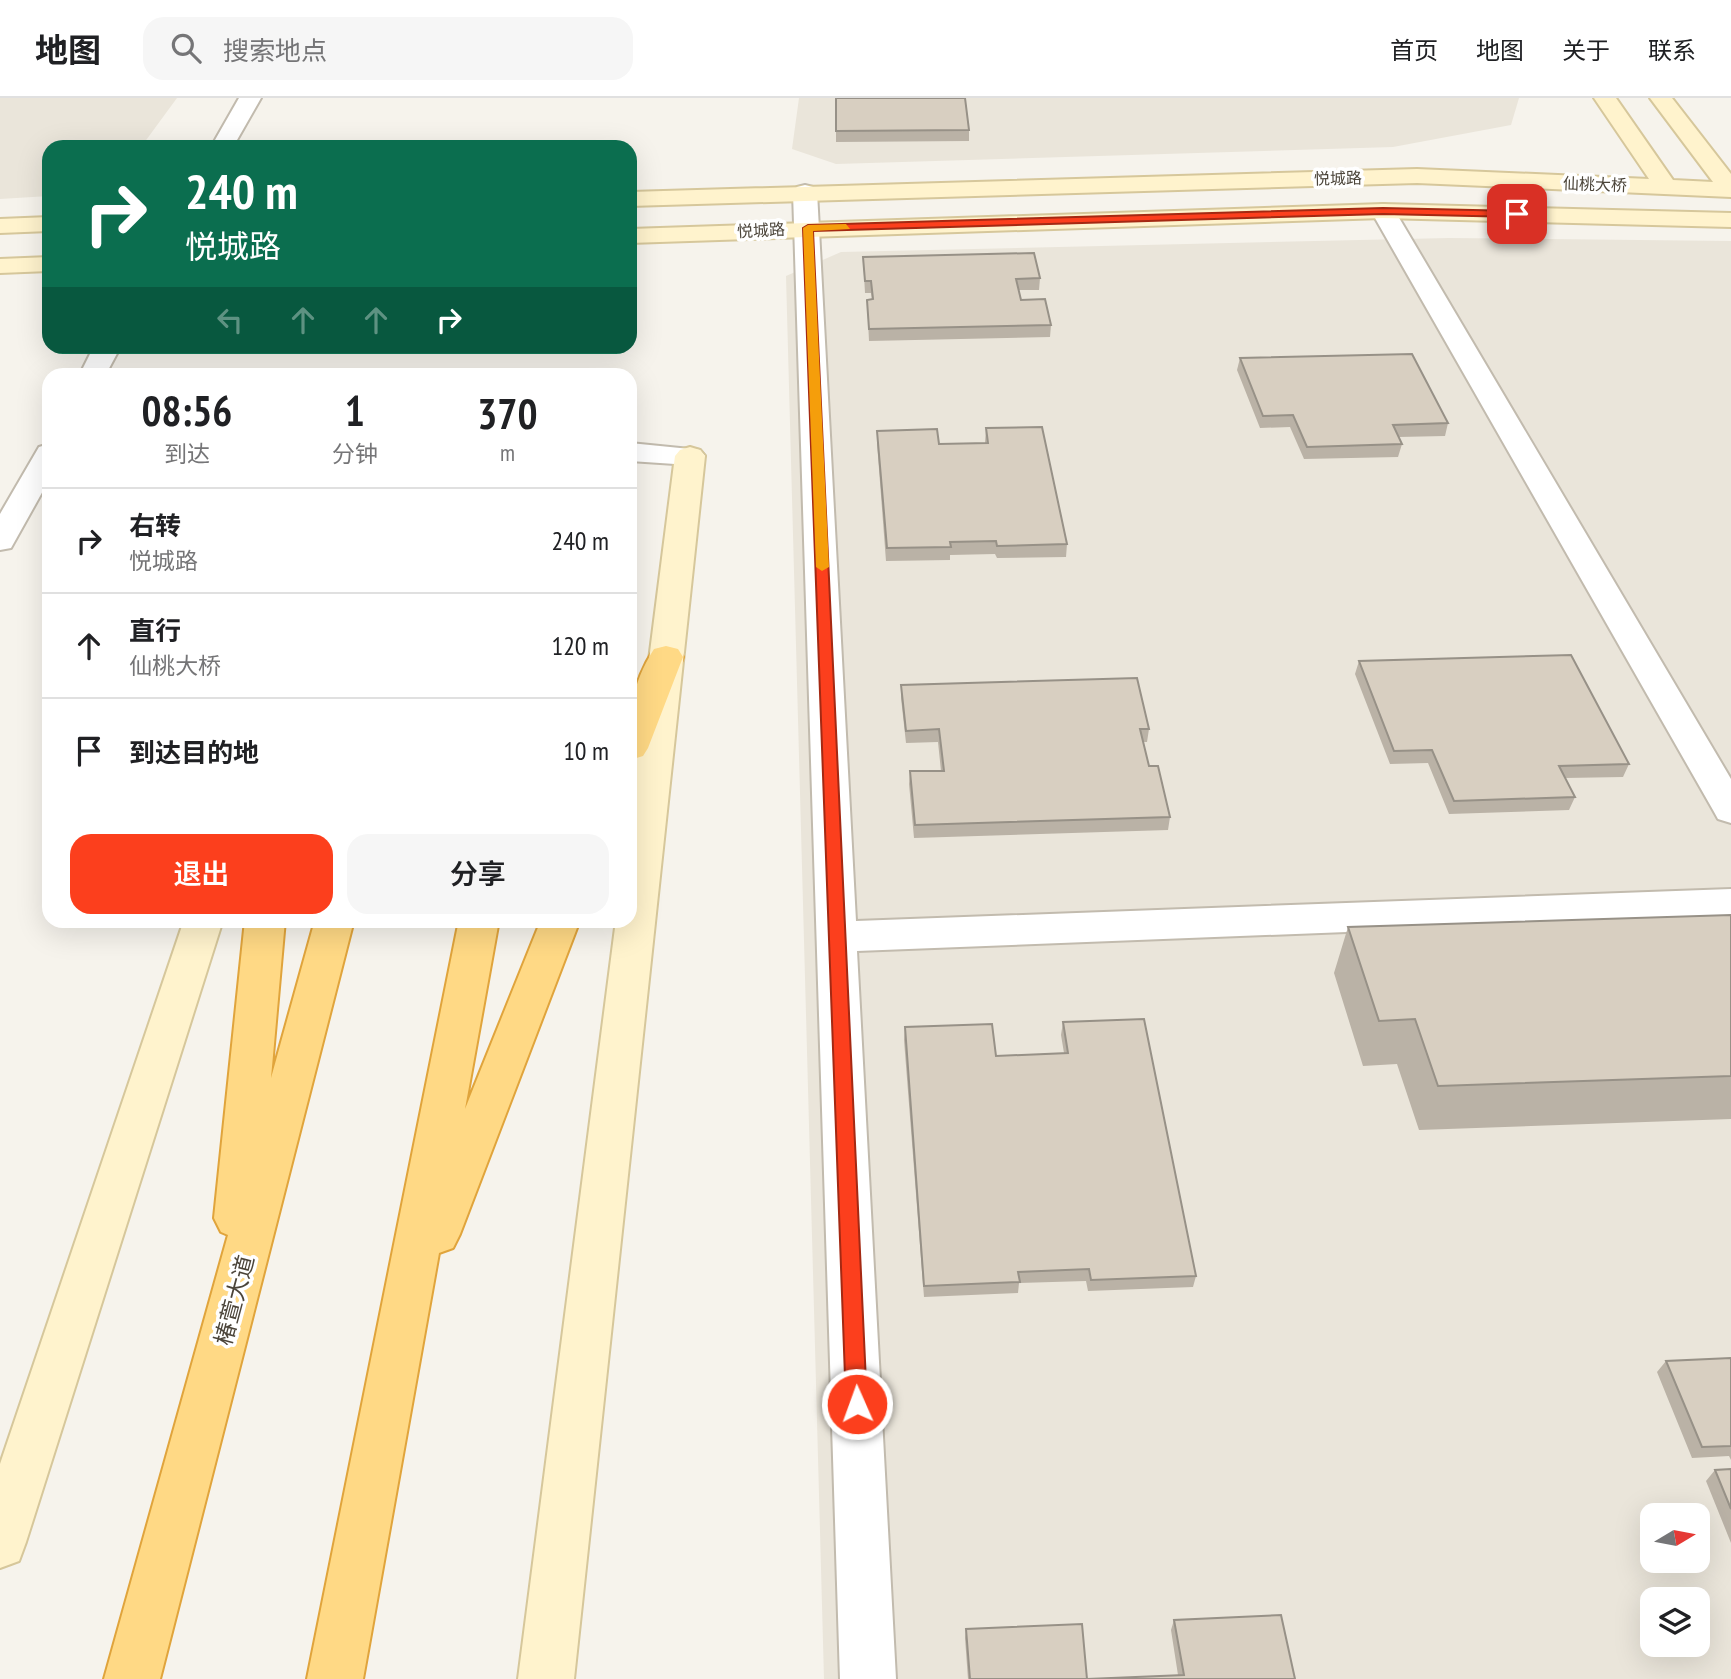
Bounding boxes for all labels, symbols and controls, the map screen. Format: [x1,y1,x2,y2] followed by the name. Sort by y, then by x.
[143,17,633,80] search box
[35,28,101,71] text: 地图
[167,29,205,67] icon: search
[223,34,327,67] text: 搜索地点
[1390,35,1438,66] text: 首页
[1476,35,1524,66] text: 地图
[1562,35,1610,66] text: 关于
[1648,35,1696,66] text: 联系
[185,159,298,223] text: 240 m
[70,168,161,259] icon: right
[1314,168,1362,188] street label: 悦城路
[1563,173,1627,195] street label: 仙桃大桥
[1487,184,1547,244] pin
[1498,195,1536,233] icon: arrive
[737,219,785,241] street label: 悦城路
[185,225,281,267] text: 悦城路
[211,301,249,339] icon: left
[284,301,322,339] icon: ahead
[357,301,395,339] icon: ahead
[430,301,468,339] icon: right
[141,383,232,438] text: 08:56
[345,383,365,438] text: 1
[477,386,538,441] text: 370
[500,438,515,467] text: m
[164,439,210,468] text: 到达
[332,439,378,468] text: 分钟
[129,509,181,542] text: 右转
[70,522,108,560] icon: right
[551,524,609,557] text: 240 m
[129,546,198,575] text: 悦城路
[129,614,181,647] text: 直行
[70,627,108,665] icon: ahead
[551,629,609,662] text: 120 m
[129,651,221,680] text: 仙桃大桥
[70,732,108,770] icon: arrive
[563,734,609,767] text: 10 m
[129,736,259,769] text: 到达目的地
[70,834,333,914] button: 退出
[347,834,609,914] button: 分享
[208,1252,260,1348] street label: 椿萱大道
[820,1367,894,1441] position arrow
[1640,1503,1710,1573] north arrow
[1640,1503,1710,1657] map controls
[1640,1587,1710,1657] button: layers

